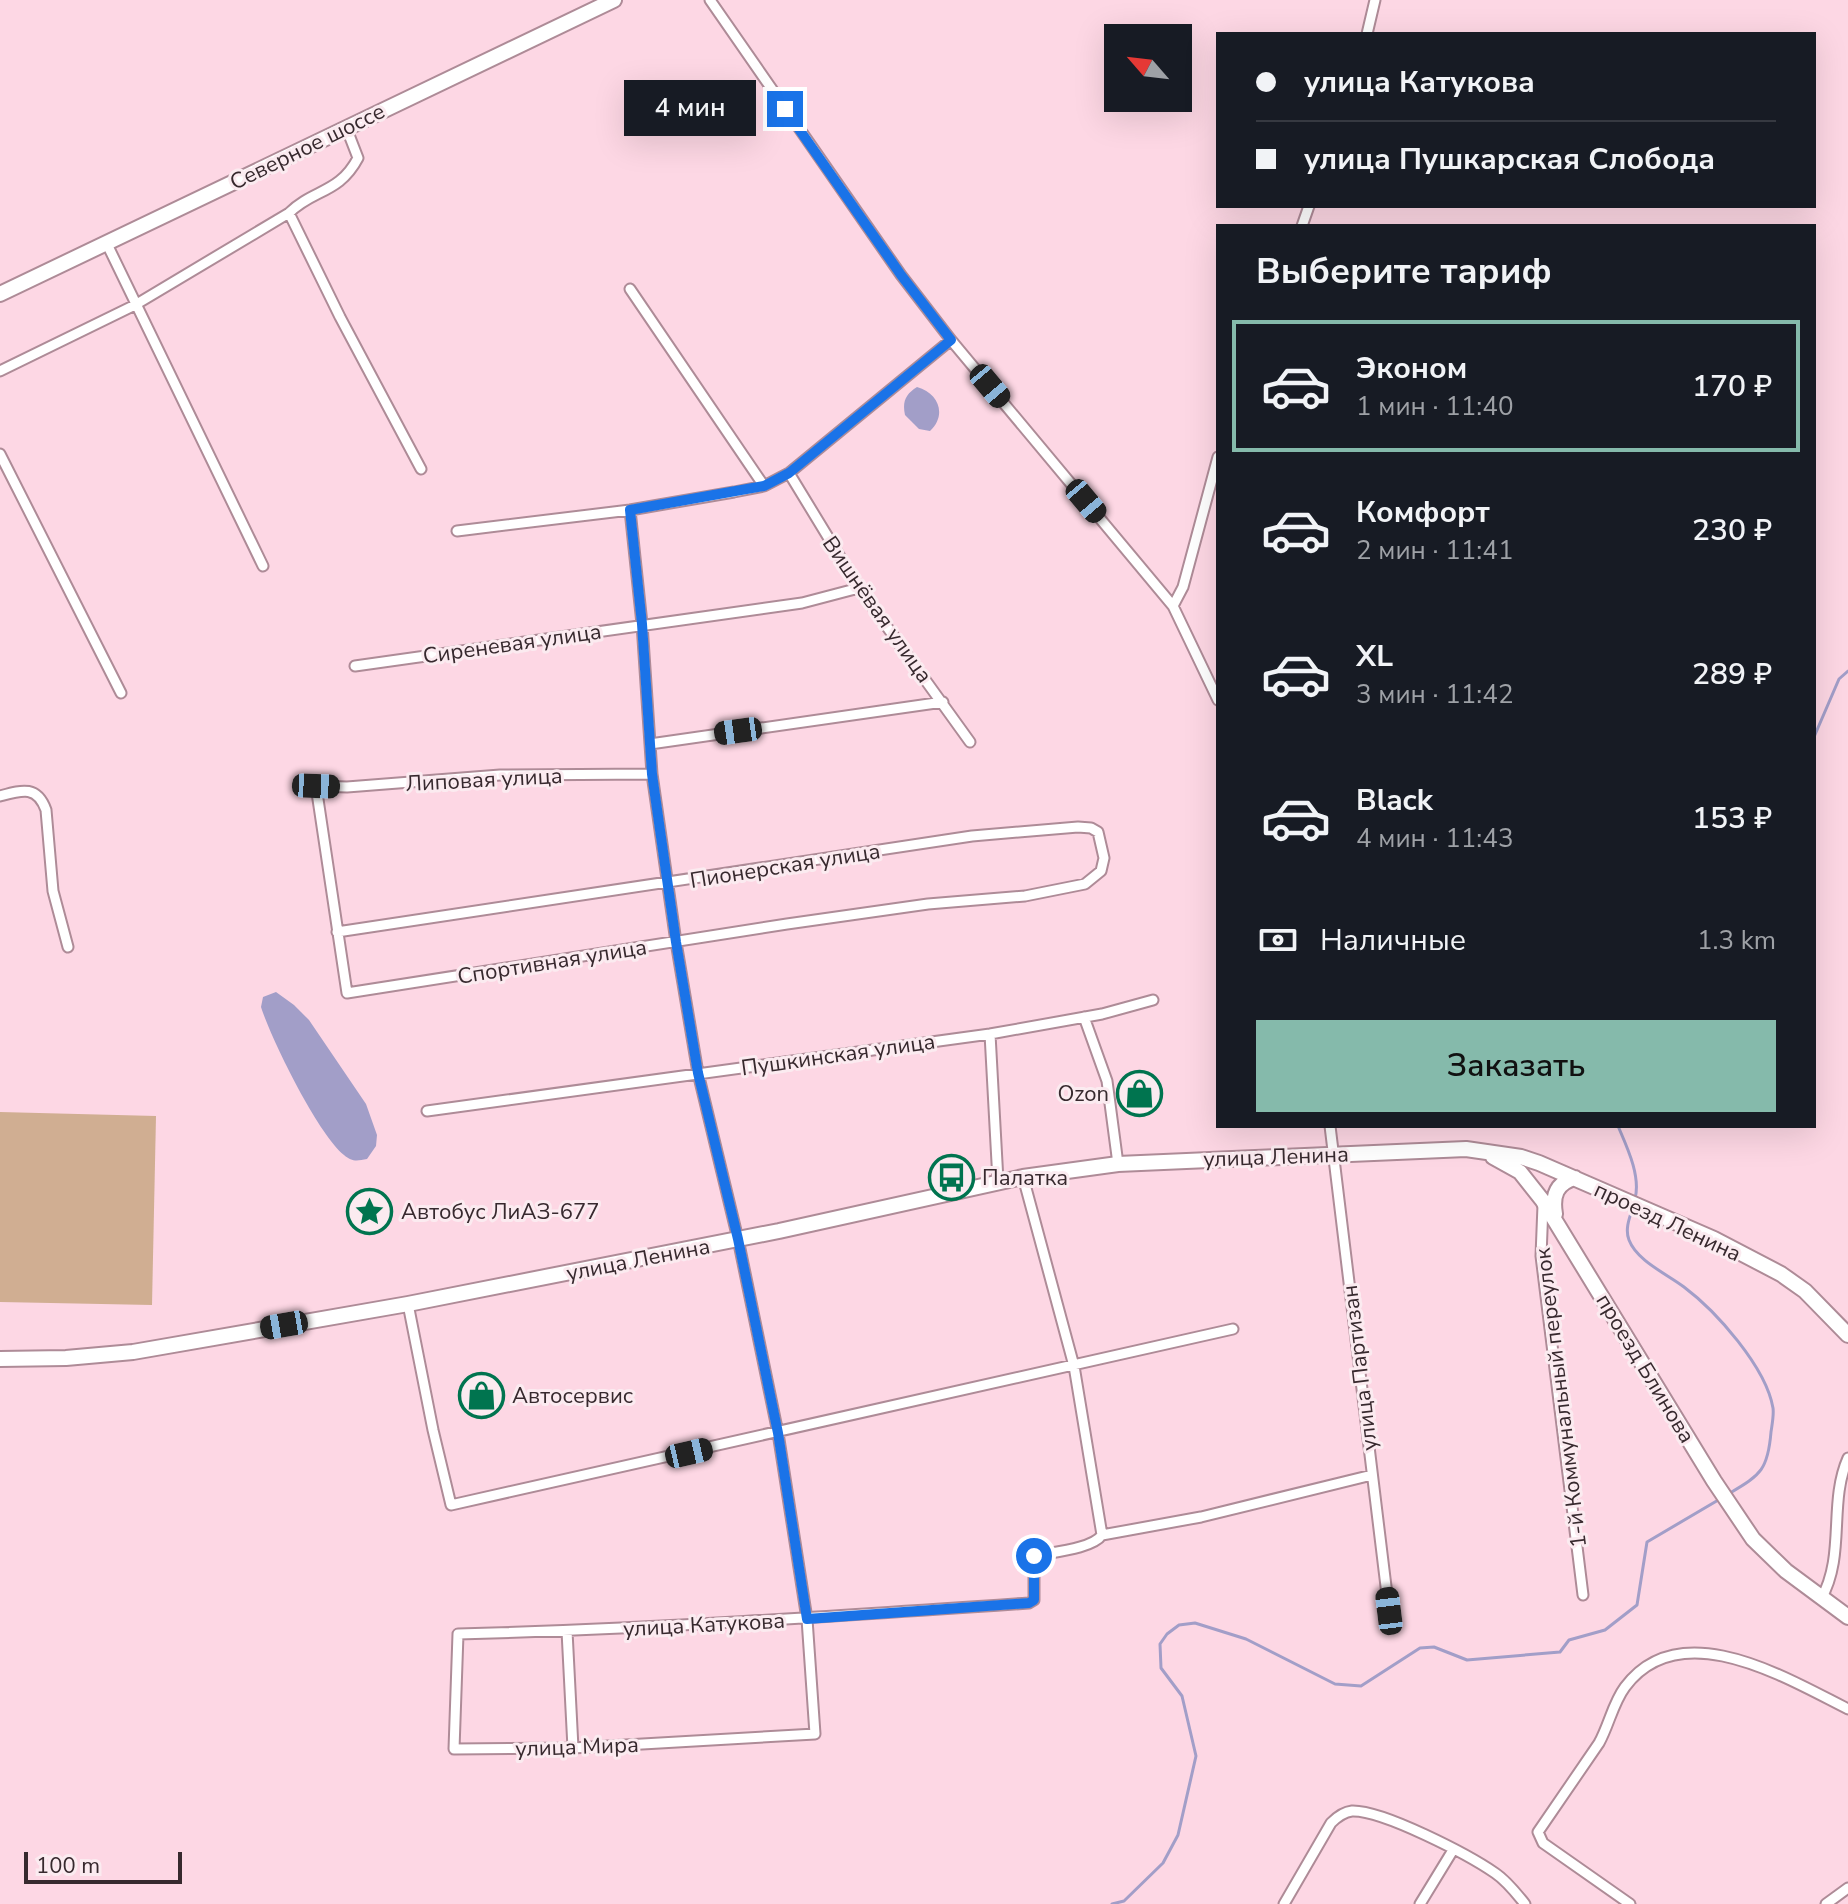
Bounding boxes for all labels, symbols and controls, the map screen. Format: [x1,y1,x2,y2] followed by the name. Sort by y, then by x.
[1104,24,1192,112] north arrow
[1104,24,1192,112] map controls
[1304,62,1535,103] text: улица Катукова
[625,81,757,137] callout: 4 мин
[655,90,725,125] text: 4 мин
[767,91,803,127] route end
[225,96,390,197] street label: Северное шоссе
[1304,139,1715,180] text: улица Пушкарская Слобода
[1256,247,1552,296] text: Выберите тариф
[1356,348,1467,389] text: Эконом
[1260,350,1332,422] icon: car
[965,360,1015,412] car
[1692,366,1772,407] text: 170 ₽
[1356,389,1513,424] text: 1 мин · 11:40
[1061,475,1111,527] car
[1356,492,1490,533] text: Комфорт
[1260,494,1332,566] icon: car
[1692,510,1772,551] text: 230 ₽
[815,530,939,689] street label: Вишнёвая улица
[1356,533,1513,568] text: 2 мин · 11:41
[421,617,603,671] street label: Сиреневая улица
[1356,636,1393,677] text: XL
[1260,638,1332,710] icon: car
[1692,654,1772,695] text: 289 ₽
[1356,677,1513,712] text: 3 мин · 11:42
[713,716,763,746] car
[405,761,563,799] street label: Липовая улица
[292,773,340,799] car
[1356,780,1433,821] text: Black
[1260,782,1332,854] icon: car
[1692,798,1772,839] text: 153 ₽
[1356,821,1513,856] text: 4 мин · 11:43
[688,836,883,896] street label: Пионерская улица
[1256,918,1300,962] icon: cash
[1320,920,1466,961] text: Наличные
[1697,923,1776,958] text: 1.3 km
[455,932,649,992] street label: Спортивная улица
[1256,1020,1776,1112] button: Заказать
[739,1027,937,1083] street label: Пушкинская улица
[1116,1069,1164,1117] shop icon: Ozon
[1057,1079,1109,1109] place label: Ozon
[1203,1139,1349,1175] street label: улица Ленина
[927,1153,975,1201] bus stop icon: Палатка
[982,1163,1068,1193] place label: Палатка
[1589,1175,1746,1269] street label: проезд Ленина
[346,1187,394,1235] place icon: Автобус ЛиАЗ-677
[401,1197,599,1227] place label: Автобус ЛиАЗ-677
[564,1231,713,1289] street label: улица Ленина
[1528,1246,1594,1549] street label: 1-й Коммунальный переулок
[1335,1283,1385,1453] street label: улица Партизан
[1589,1288,1702,1449] street label: проезд Блинова
[258,1309,310,1341] car
[457,1371,505,1419] shop icon: Автосервис
[512,1381,633,1411] place label: Автосервис
[663,1436,715,1470] car
[1016,1538,1052,1574] route start
[1374,1586,1404,1636] car
[622,1606,786,1644] street label: улица Катукова
[515,1730,639,1764] street label: улица Мира
[24,1848,182,1884] scale bar
[36,1851,100,1881] text: 100 m

